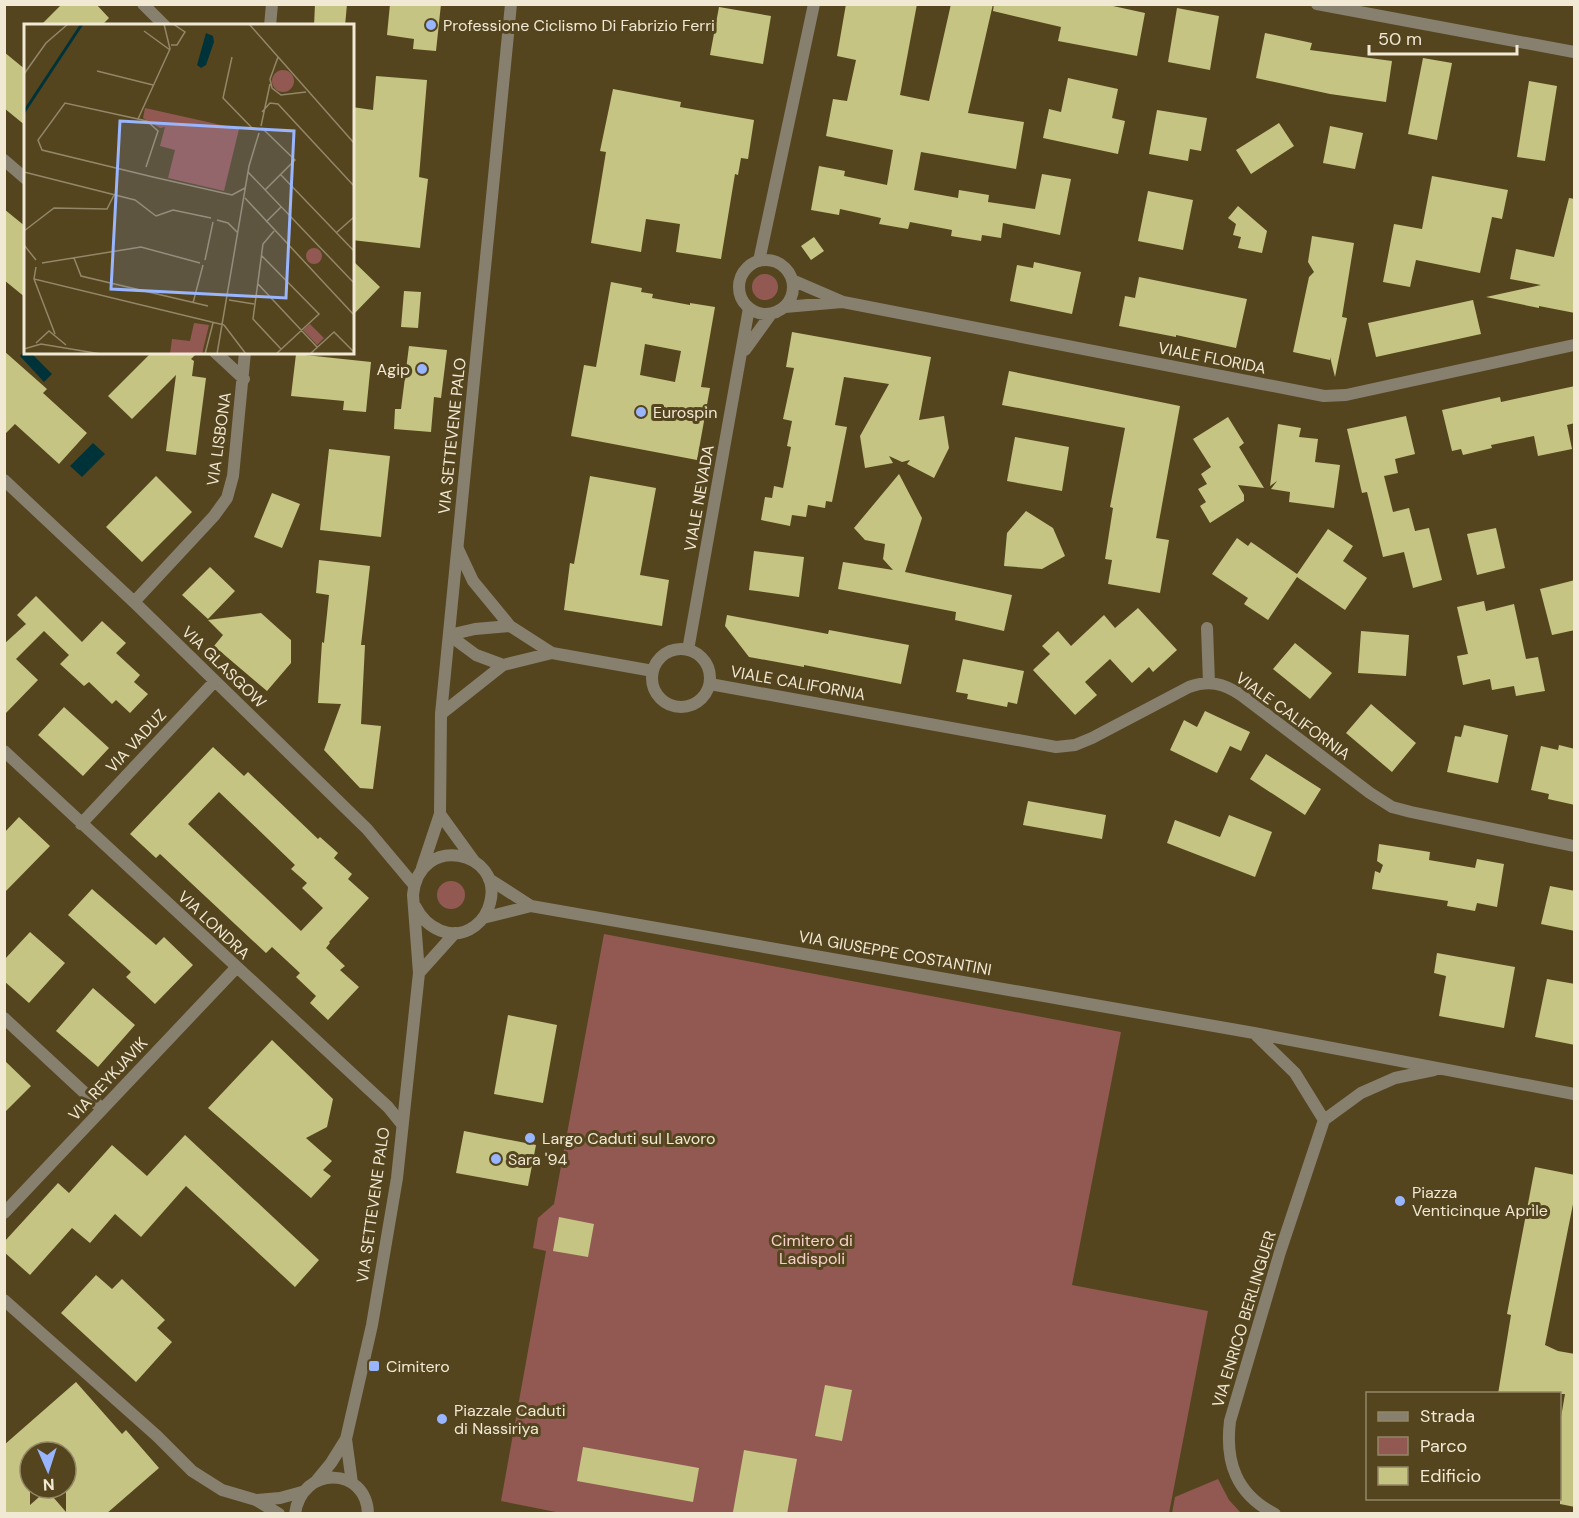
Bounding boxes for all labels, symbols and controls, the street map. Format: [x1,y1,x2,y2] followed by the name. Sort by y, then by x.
[443,15,715,36] place label: Professione Ciclismo Di Fabrizio Ferri
[424,18,438,32] marker: Professione Ciclismo Di Fabrizio Ferri
[1369,18,1518,56] scale bar
[24,24,354,354] inset map
[1378,27,1422,51] text: 50 m
[1156,337,1268,379] street label: VIALE FLORIDA
[433,357,471,515] street label: VIA SETTEVENE PALO
[377,359,410,380] place label: Agip
[415,362,429,376] marker: Agip
[202,390,236,487] street label: VIA LISBONA
[653,402,717,423] place label: Eurospin
[634,405,648,419] marker: Eurospin
[679,443,719,553] street label: VIALE NEVADA
[177,621,271,713] street label: VIA GLASGOW
[729,661,867,705] street label: VIALE CALIFORNIA
[1232,667,1355,765] street label: VIALE CALIFORNIA
[101,705,171,777] street label: VIA VADUZ
[173,886,255,964] street label: VIA LONDRA
[797,926,993,980] street label: VIA GIUSEPPE COSTANTINI
[64,1033,152,1125] street label: VIA REYKJAVIK
[352,1126,394,1284] street label: VIA SETTEVENE PALO
[542,1128,715,1149] place label: Largo Caduti sul Lavoro
[523,1131,537,1145] marker: Largo Caduti sul Lavoro
[508,1149,567,1170] place label: Sara '94
[489,1152,503,1166] marker: Sara '94
[1412,1182,1548,1221] place label: Piazza Venticinque Aprile
[1393,1194,1407,1208] marker: Piazza Venticinque Aprile
[1207,1228,1281,1410] street label: VIA ENRICO BERLINGUER
[771,1230,853,1269] park label: Cimitero di Ladispoli
[386,1356,450,1377] place label: Cimitero
[367,1359,381,1373] marker: Cimitero
[1366,1392,1561,1500] legend
[454,1400,566,1439] place label: Piazzale Caduti di Nassiriya
[1420,1404,1475,1428] text: Strada
[435,1412,449,1426] marker: Piazzale Caduti di Nassiriya
[1420,1434,1467,1458] text: Parco
[18,1440,78,1500] north arrow
[1420,1464,1481,1488] text: Edificio
[42,1474,55,1495] text: N

